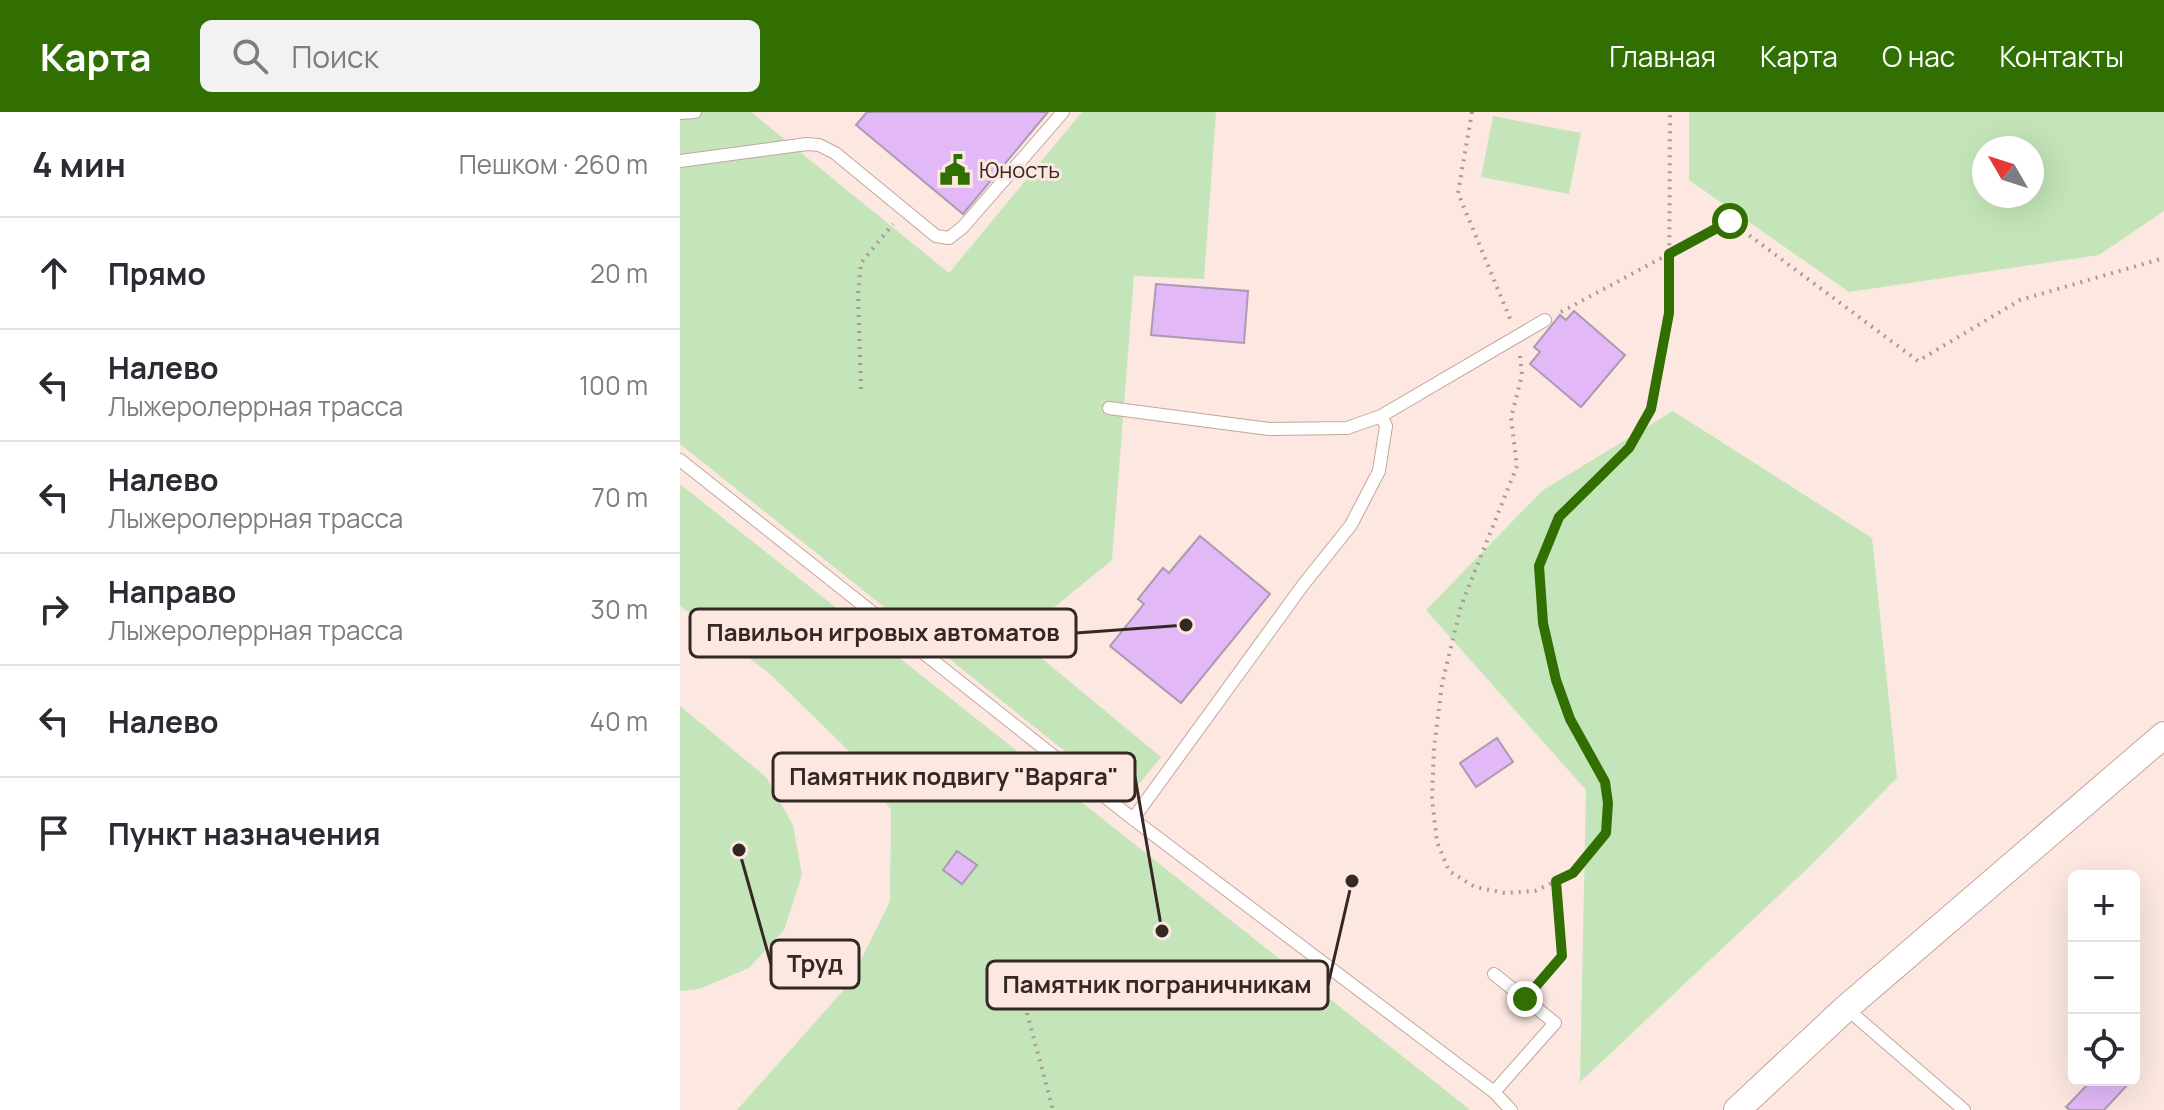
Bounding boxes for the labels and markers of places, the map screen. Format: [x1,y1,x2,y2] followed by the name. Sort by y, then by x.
[938,153,972,187] public building icon: Юность
[979,155,1060,185] place label: Юность
[690,609,1076,657] callout: Павильон игровых автоматов
[773,753,1135,801] callout: Памятник подвигу "Варяга"
[771,940,859,988] callout: Труд
[987,961,1328,1009] callout: Памятник пограничникам

